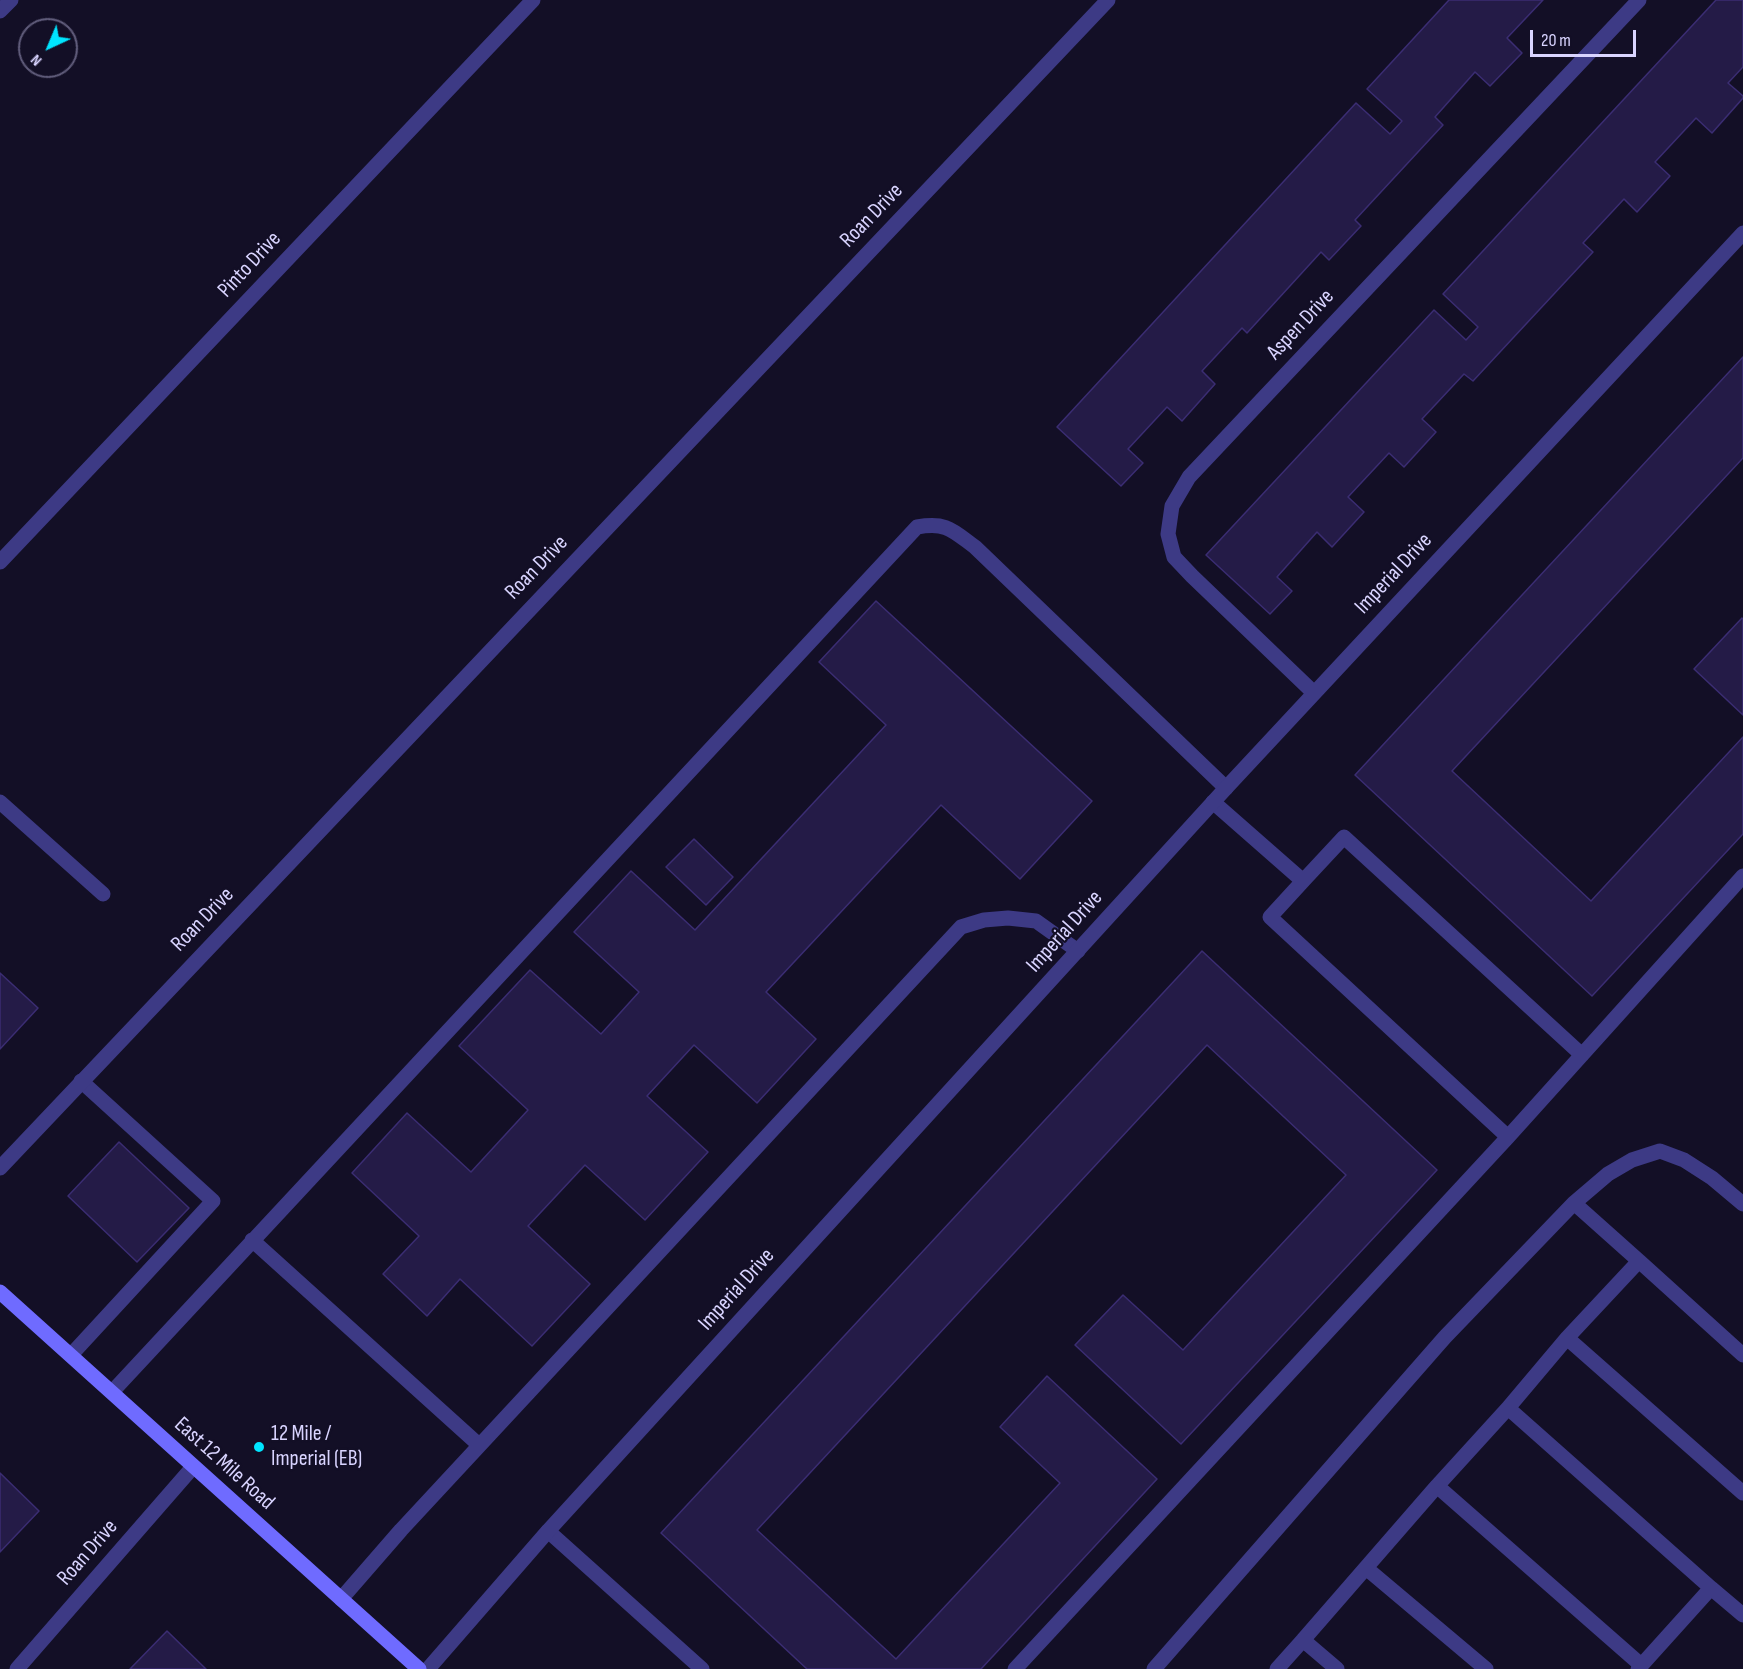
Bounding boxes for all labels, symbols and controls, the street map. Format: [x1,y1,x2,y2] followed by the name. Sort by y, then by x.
[18,18,78,78] north arrow
[1533,18,1640,56] scale bar
[1541,30,1571,51] text: 20 m
[27,50,46,70] text: N
[835,178,909,254] street label: Roan Drive
[213,227,287,303] street label: Pinto Drive
[1262,284,1340,366] street label: Aspen Drive
[1350,528,1438,620] street label: Imperial Drive
[500,530,574,606] street label: Roan Drive
[166,882,240,958] street label: Roan Drive
[1021,885,1109,979] street label: Imperial Drive
[693,1243,781,1337] street label: Imperial Drive
[168,1412,280,1516] street label: East 12 Mile Road
[271,1421,362,1472] place label: 12 Mile / Imperial (EB)
[252,1440,266,1454] marker: 12 Mile / Imperial (EB)
[52,1515,124,1591] street label: Roan Drive

